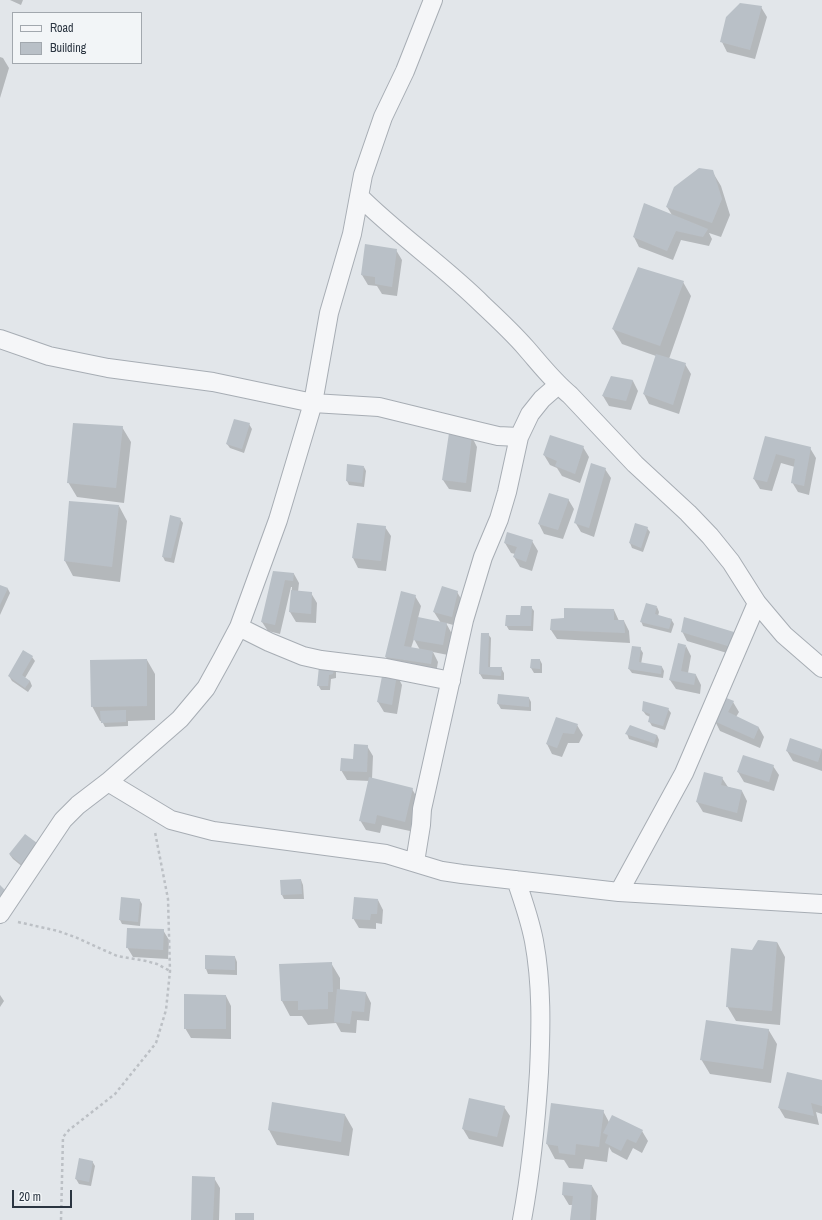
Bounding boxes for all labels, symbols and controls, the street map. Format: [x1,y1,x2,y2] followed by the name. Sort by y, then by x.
[12,12,142,64] legend
[50,20,74,36] text: Road
[50,40,86,56] text: Building
[14,1182,74,1208] scale bar
[19,1189,41,1205] text: 20 m

